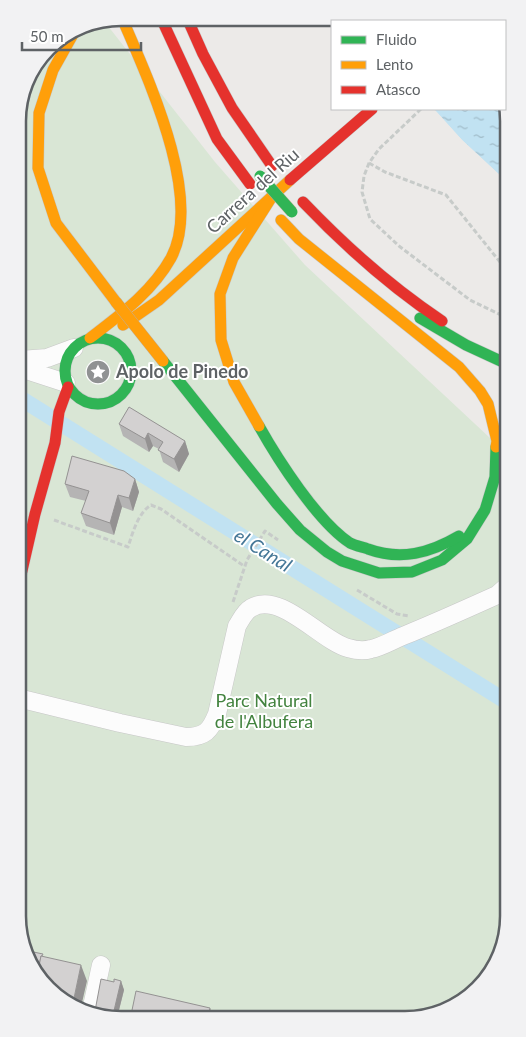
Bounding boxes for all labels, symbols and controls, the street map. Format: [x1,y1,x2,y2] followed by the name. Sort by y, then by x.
[22,20,141,52] scale bar
[331,20,506,110] legend
[30,27,64,45] text: 50 m
[376,30,417,48] text: Fluido
[376,55,413,73] text: Lento
[376,80,421,98] text: Atasco
[201,143,303,238] street label: Carrera del Riu
[85,359,111,385] place icon: Apolo de Pinedo
[115,360,248,382] place label: Apolo de Pinedo
[230,523,296,576] water label: el Canal
[215,689,313,732] park label: Parc Natural de l'Albufera

